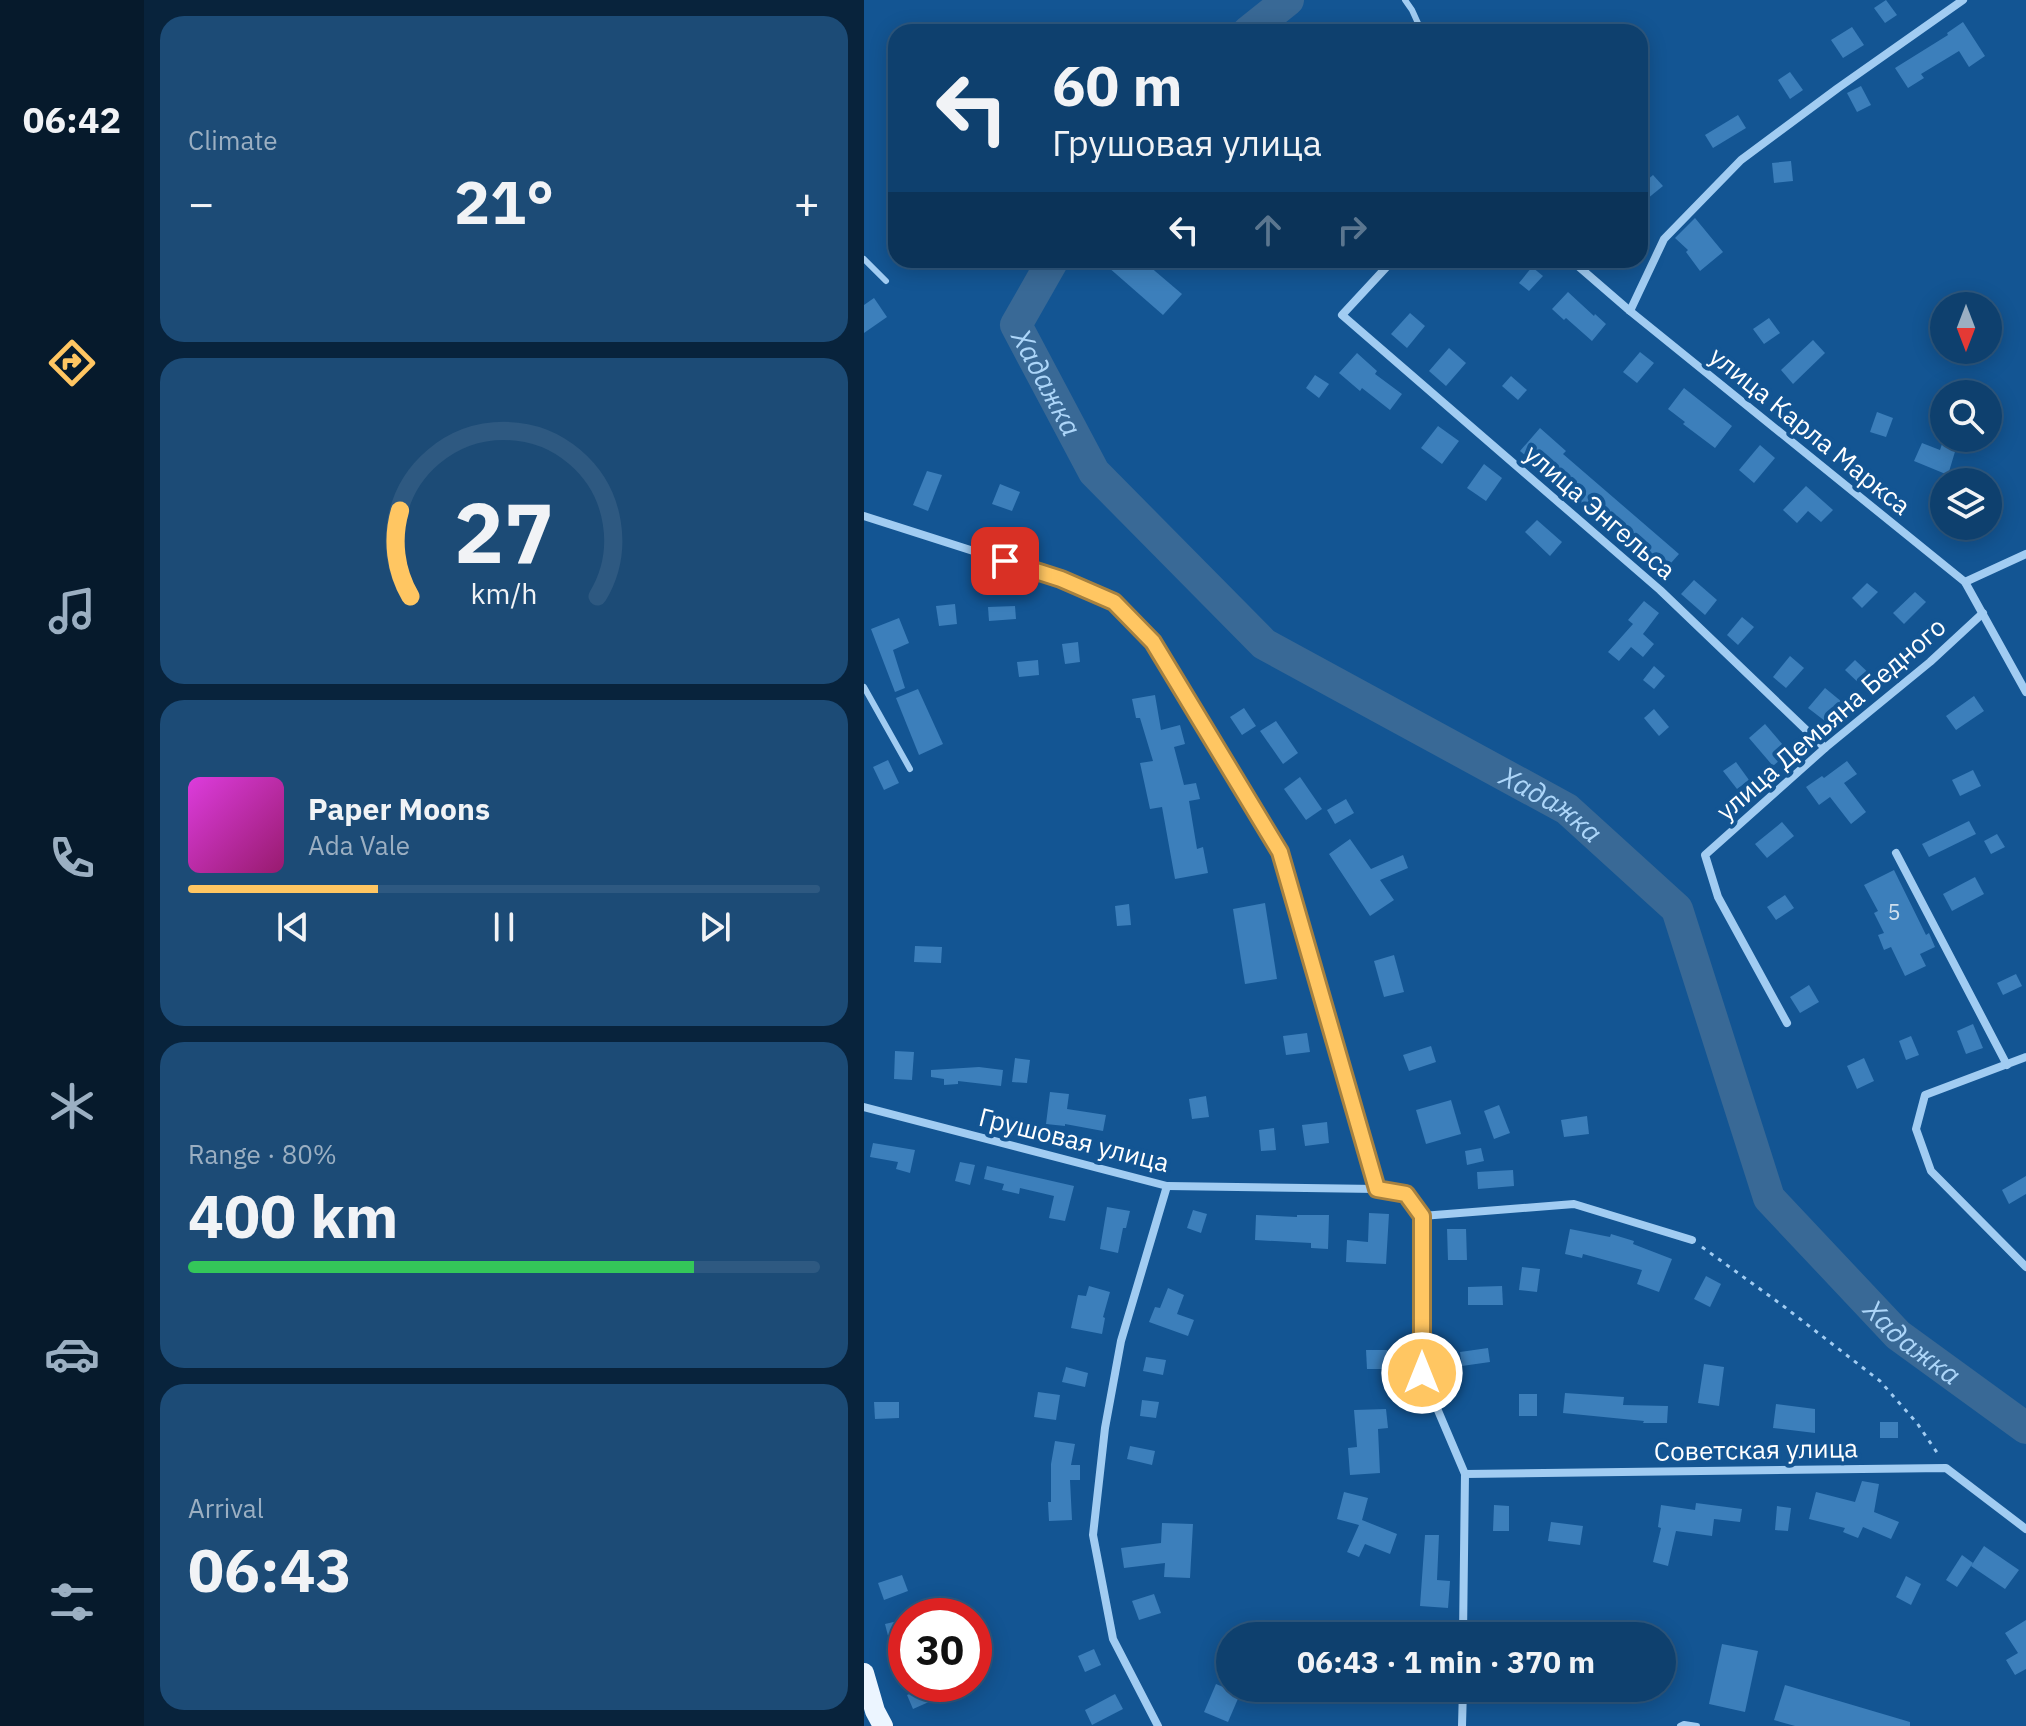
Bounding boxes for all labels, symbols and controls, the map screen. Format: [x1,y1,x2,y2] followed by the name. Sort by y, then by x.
[1052,49,1182,121] text: 60 m
[920,56,1024,160] icon: left
[23,96,121,143] text: 06:42
[1052,119,1322,166] text: Грушовая улица
[188,123,278,157] text: Climate
[454,162,554,241] text: 21°
[188,174,214,231] text: −
[794,174,820,231] text: +
[1162,208,1206,252] icon: left
[1246,208,1290,252] icon: ahead
[1330,208,1374,252] icon: right
[1930,292,2002,364] north arrow
[1930,292,2002,540] map controls
[1003,322,1091,442] water label: Хадажка
[44,335,100,391] icon: directions
[1703,338,1918,522] street label: улица Карла Маркса
[1930,380,2002,452] button: search
[1518,436,1684,587] street label: улица Энгельса
[1930,468,2002,540] button: layers
[454,478,554,586] text: 27
[971,527,1039,595] pin
[983,539,1027,583] icon: arrive
[470,575,538,612] text: km/h
[44,583,100,639] icon: music
[1708,609,1952,827] street label: улица Демьяна Бедного
[1493,756,1611,850] water label: Хадажка
[308,789,490,828] text: Paper Moons
[308,828,410,862] text: Ada Vale
[44,830,100,886] icon: phone
[1887,897,1901,926] house number: 5
[271,905,315,949] icon: previous
[482,905,526,949] icon: pause
[693,905,737,949] icon: next
[44,1078,100,1134] icon: climate
[976,1099,1173,1179] street label: Грушовая улица
[188,1137,337,1171] text: Range · 80%
[188,1176,398,1255] text: 400 km
[1855,1291,1969,1393] water label: Хадажка
[44,1326,100,1382] icon: car
[1380,1331,1464,1415] position arrow
[1654,1430,1858,1468] street label: Советская улица
[188,1491,264,1525] text: Arrival
[188,1530,352,1609] text: 06:43
[44,1574,100,1630] icon: filters
[888,1598,992,1702] speed limit sign: 30
[1297,1642,1595,1681] text: 06:43 · 1 min · 370 m

